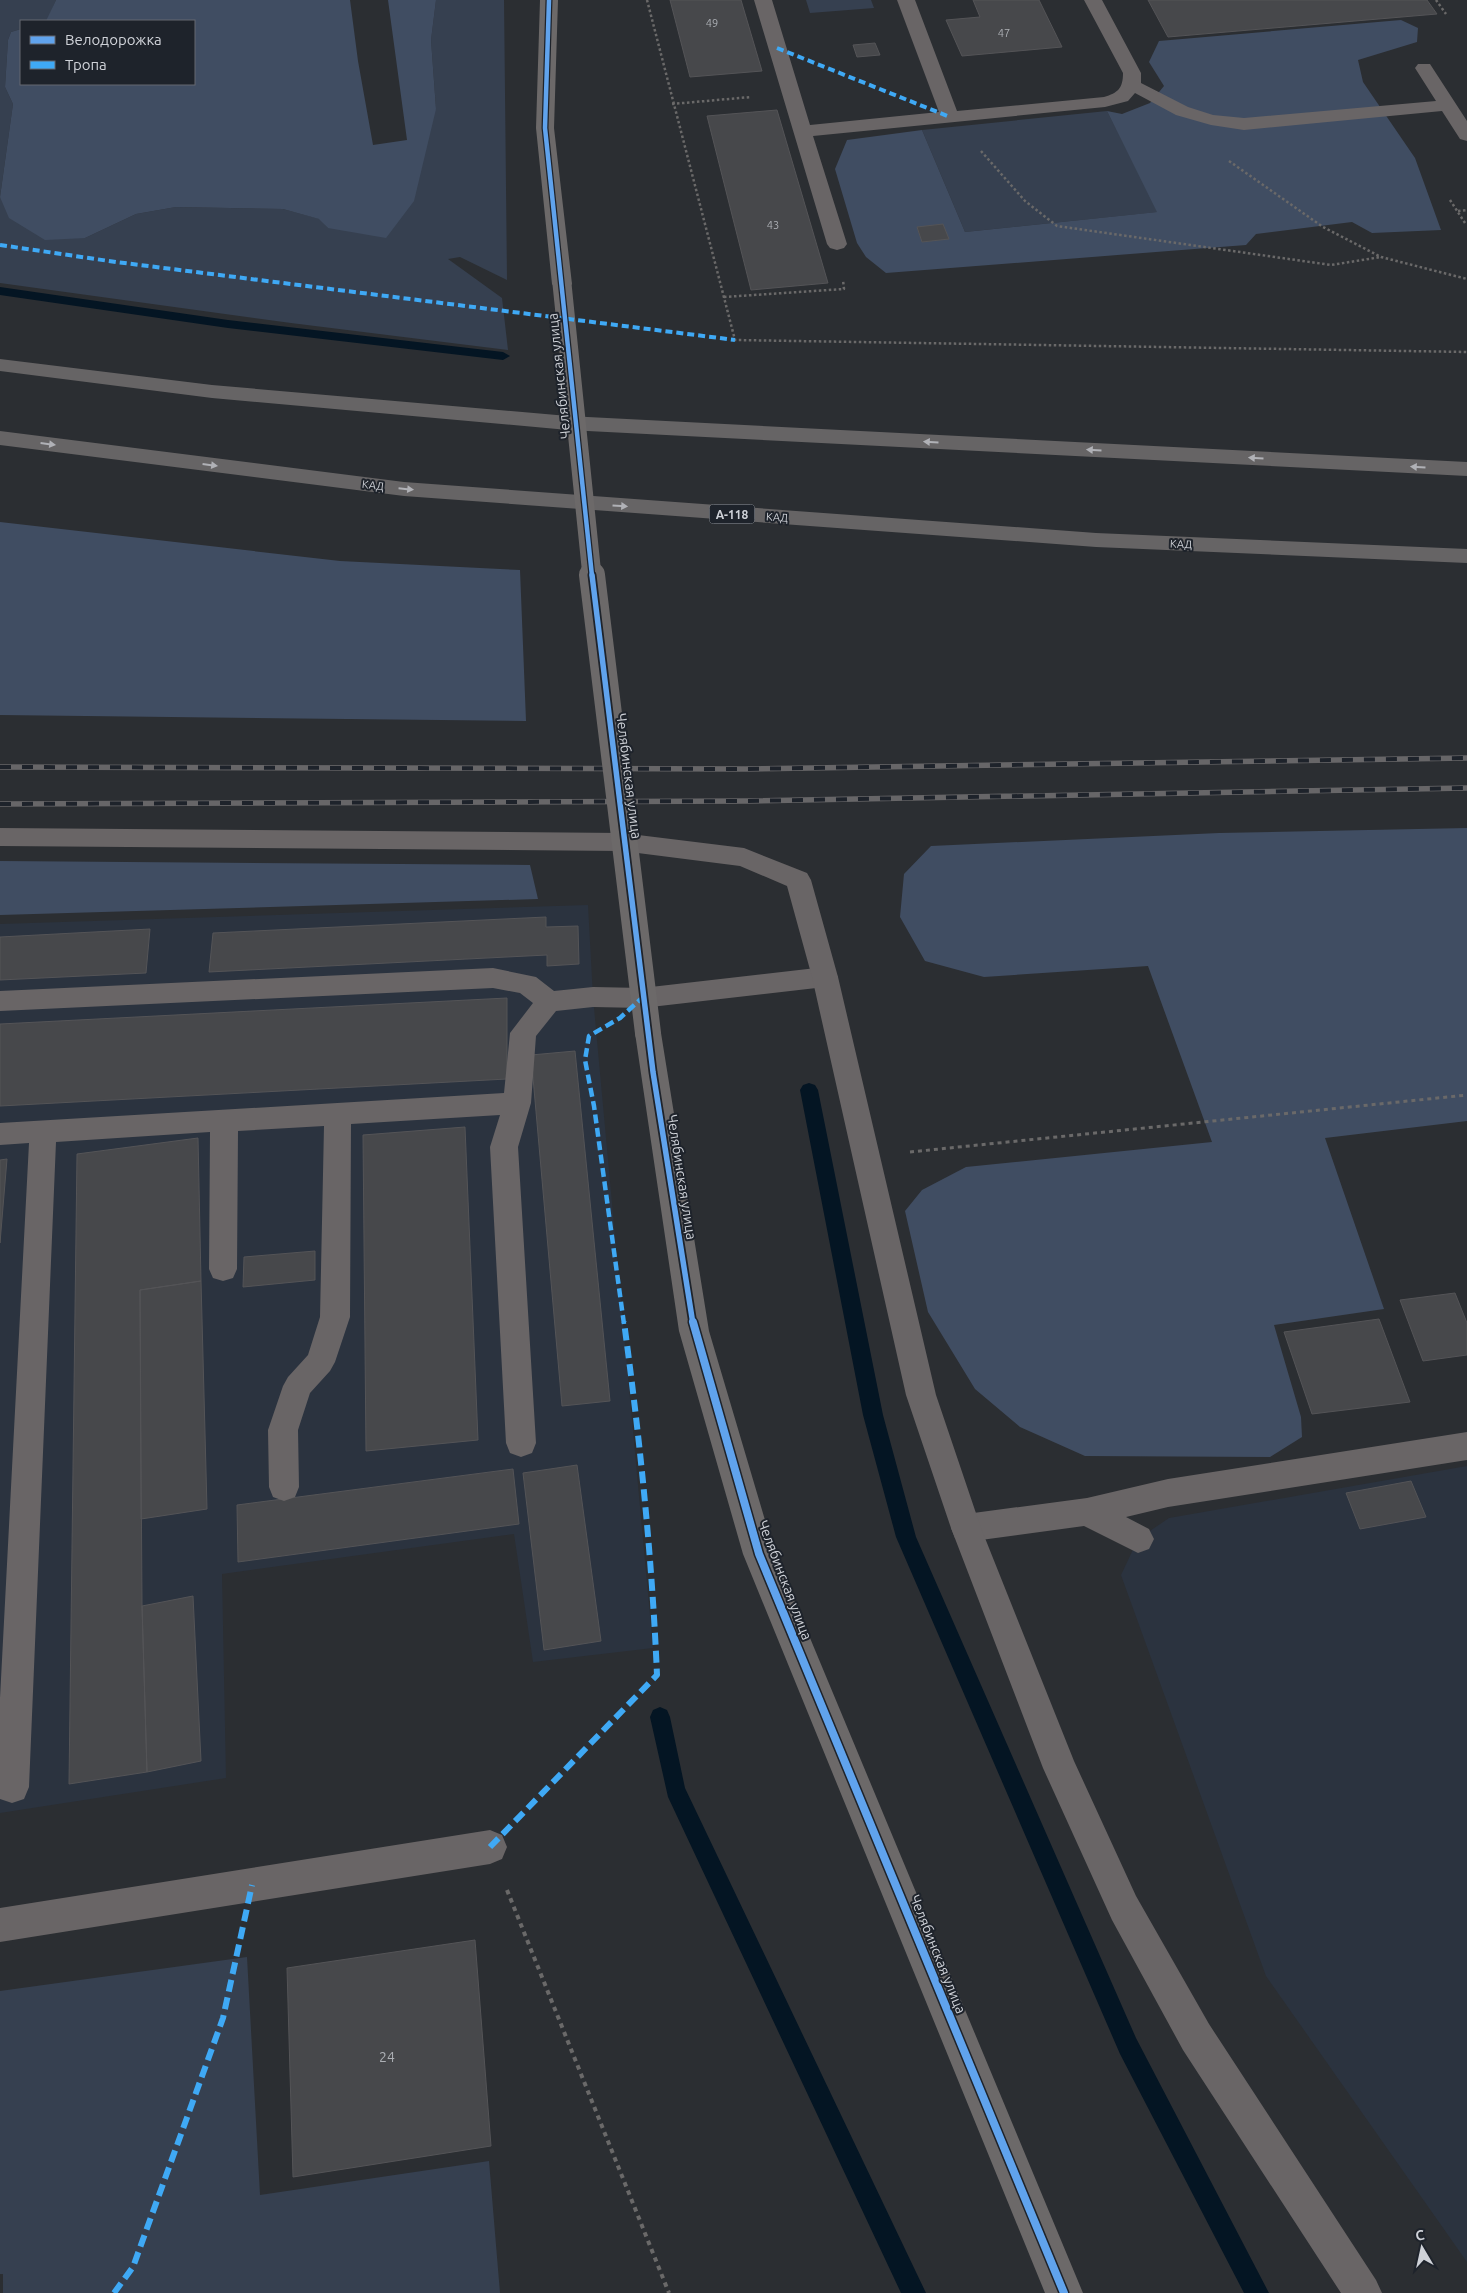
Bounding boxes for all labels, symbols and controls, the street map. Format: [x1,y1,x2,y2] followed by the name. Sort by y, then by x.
[706,17,718,29] house number: 49
[20,20,195,85] legend
[998,27,1010,39] house number: 47
[65,31,162,48] text: Велодорожка
[65,56,107,73] text: Тропа
[767,219,779,231] house number: 43
[544,312,574,440] street label: Челябинская улица
[923,437,939,445] one-way arrow
[41,440,57,448] one-way arrow
[1085,445,1101,453] one-way arrow
[1248,454,1264,462] one-way arrow
[202,461,218,469] one-way arrow
[1410,462,1426,470] one-way arrow
[361,478,385,492] street label: КАД
[398,485,414,493] one-way arrow
[612,502,628,510] one-way arrow
[710,504,754,524] road number: А-118
[766,510,789,524] street label: КАД
[1170,538,1193,550] street label: КАД
[613,712,645,840] street label: Челябинская улица
[664,1113,700,1241] street label: Челябинская улица
[755,1518,815,1642] street label: Челябинская улица
[907,1892,969,2016] street label: Челябинская улица
[379,2049,395,2065] house number: 24
[1397,2223,1447,2273] north arrow
[1414,2227,1426,2244] text: С

